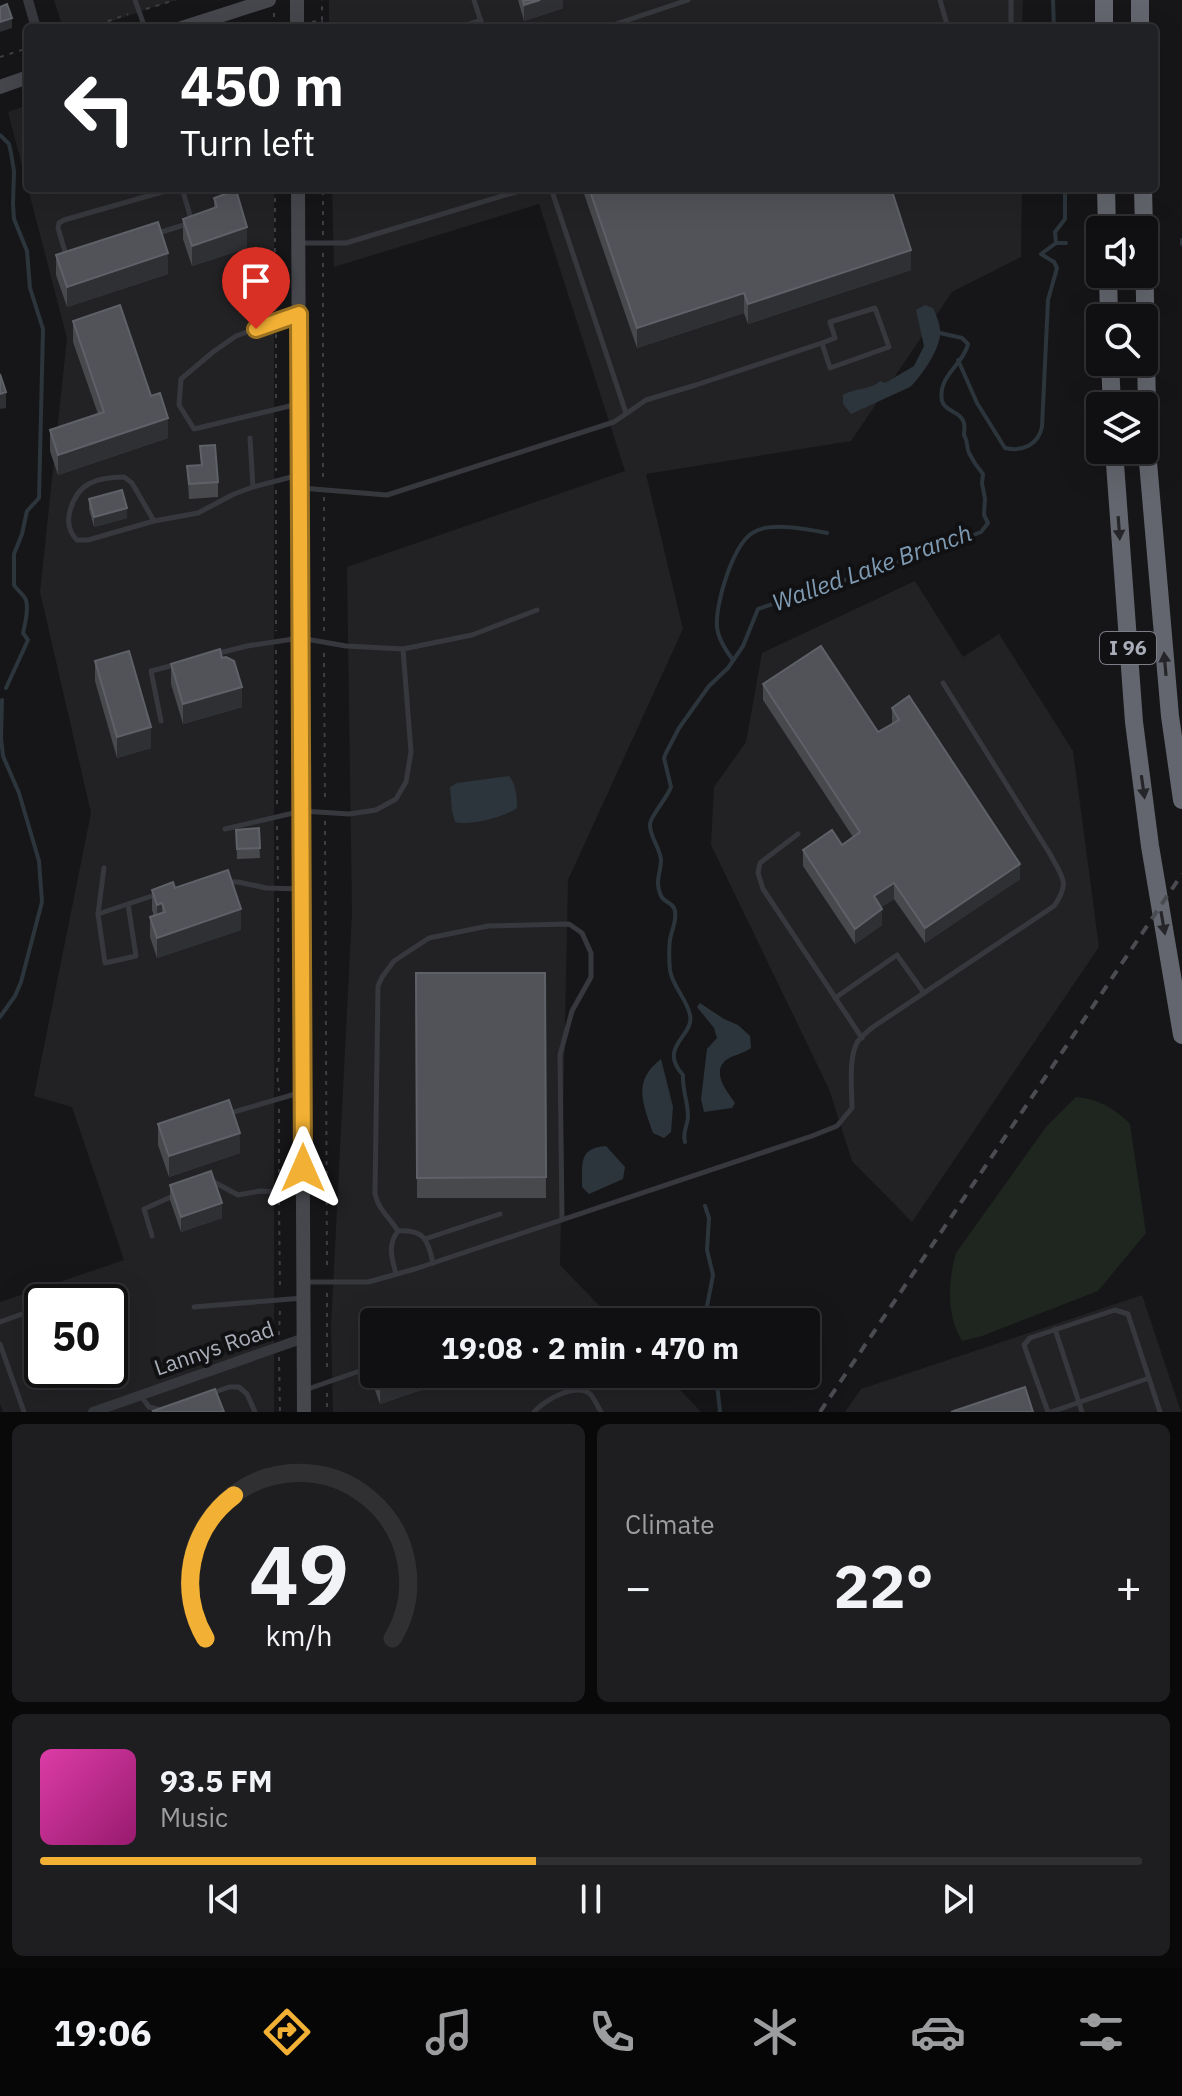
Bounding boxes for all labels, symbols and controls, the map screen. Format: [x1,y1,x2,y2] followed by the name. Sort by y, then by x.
[180,49,344,121] text: 450 m
[48,56,152,160] icon: left
[180,119,315,166] text: Turn left
[1086,216,1158,464] map controls
[1086,216,1158,288] button: sound
[222,247,290,329] pin
[234,259,278,303] icon: arrive
[1086,304,1158,376] button: search
[1086,392,1158,464] button: layers
[767,516,976,618] water label: Walled Lake Branch
[1113,516,1126,541] one-way arrow
[1100,632,1156,664] road number: I 96
[1159,651,1172,676] one-way arrow
[1136,775,1149,800] one-way arrow
[1158,910,1170,935] one-way arrow
[261,1126,345,1210] position arrow
[24,1284,128,1388] speed limit sign: 50
[150,1313,278,1382] street label: Lannys Road
[441,1328,739,1367] text: 19:08 · 2 min · 470 m
[625,1507,715,1541] text: Climate
[249,1520,348,1628] text: 49
[833,1546,934,1625] text: 22°
[625,1558,651,1615] text: −
[1116,1558,1142,1615] text: +
[265,1617,332,1654] text: km/h
[160,1761,273,1800] text: 93.5 FM
[160,1800,228,1834] text: Music
[202,1877,246,1921] icon: previous
[569,1877,613,1921] icon: pause
[936,1877,980,1921] icon: next
[259,2004,315,2060] icon: directions
[421,2004,477,2060] icon: music
[584,2004,640,2060] icon: phone
[747,2004,803,2060] icon: climate
[910,2004,966,2060] icon: car
[1073,2004,1129,2060] icon: filters
[53,2009,152,2056] text: 19:06

